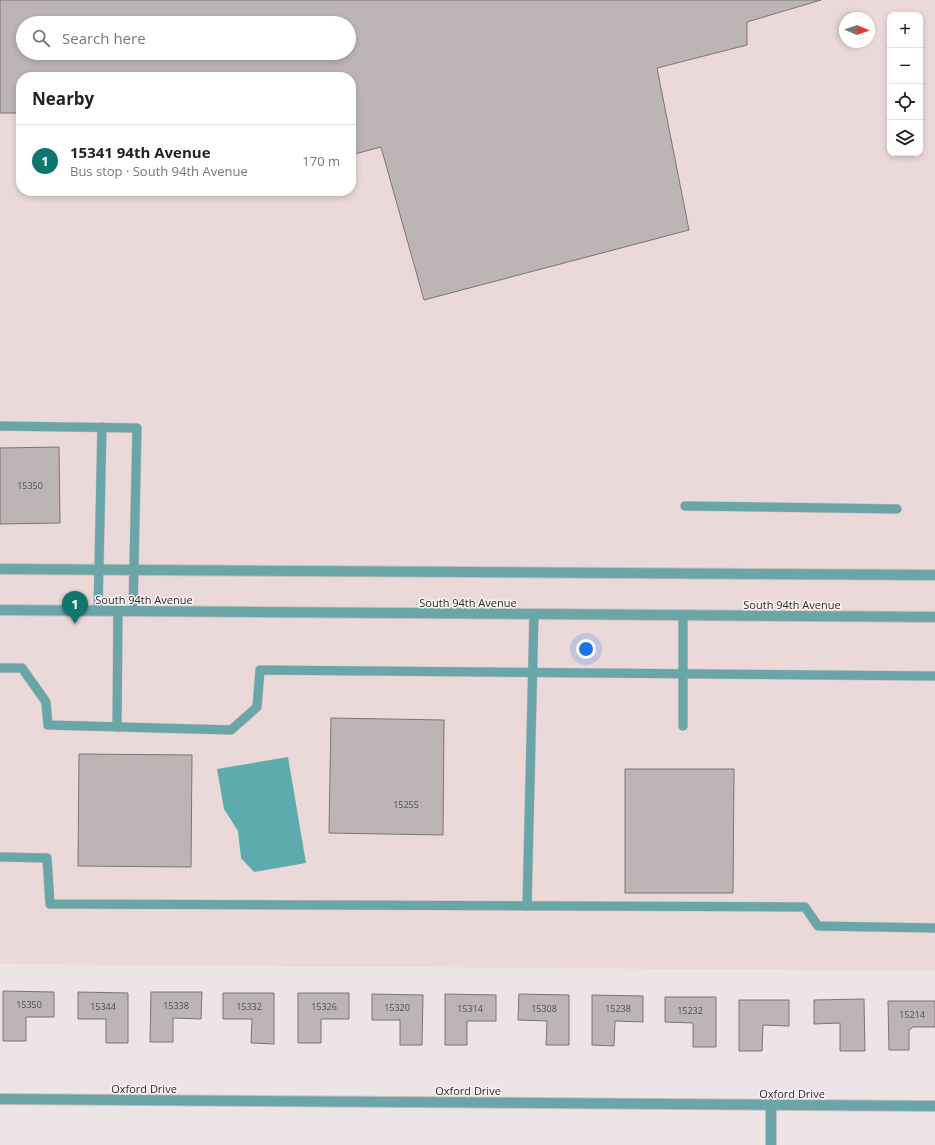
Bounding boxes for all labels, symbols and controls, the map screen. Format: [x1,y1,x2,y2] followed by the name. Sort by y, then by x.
[839,12,875,48] north arrow
[887,12,923,156] map controls
[887,12,923,48] button: +
[16,16,356,60] search box
[30,27,52,49] icon: search
[62,28,146,48] text: Search here
[887,48,923,84] button: −
[887,84,923,120] button: locate
[32,87,94,110] text: Nearby
[887,120,923,156] button: layers
[70,142,211,162] text: 15341 94th Avenue
[41,152,49,170] text: 1
[302,152,340,170] text: 170 m
[70,162,248,180] text: Bus stop · South 94th Avenue
[17,479,43,492] house number: 15350
[62,591,88,624] pin: 1
[95,592,193,607] street label: South 94th Avenue
[419,595,517,610] street label: South 94th Avenue
[743,597,841,612] street label: South 94th Avenue
[576,639,596,659] your location
[393,798,419,811] house number: 15255
[16,998,42,1011] house number: 15350
[163,999,189,1012] house number: 15338
[90,1000,116,1013] house number: 15344
[236,1000,262,1013] house number: 15332
[311,1000,337,1013] house number: 15326
[384,1001,410,1014] house number: 15320
[457,1002,483,1015] house number: 15314
[531,1002,557,1015] house number: 15308
[605,1002,631,1015] house number: 15238
[677,1004,703,1017] house number: 15232
[899,1008,925,1021] house number: 15214
[111,1081,177,1096] street label: Oxford Drive
[435,1083,501,1098] street label: Oxford Drive
[759,1086,825,1101] street label: Oxford Drive

